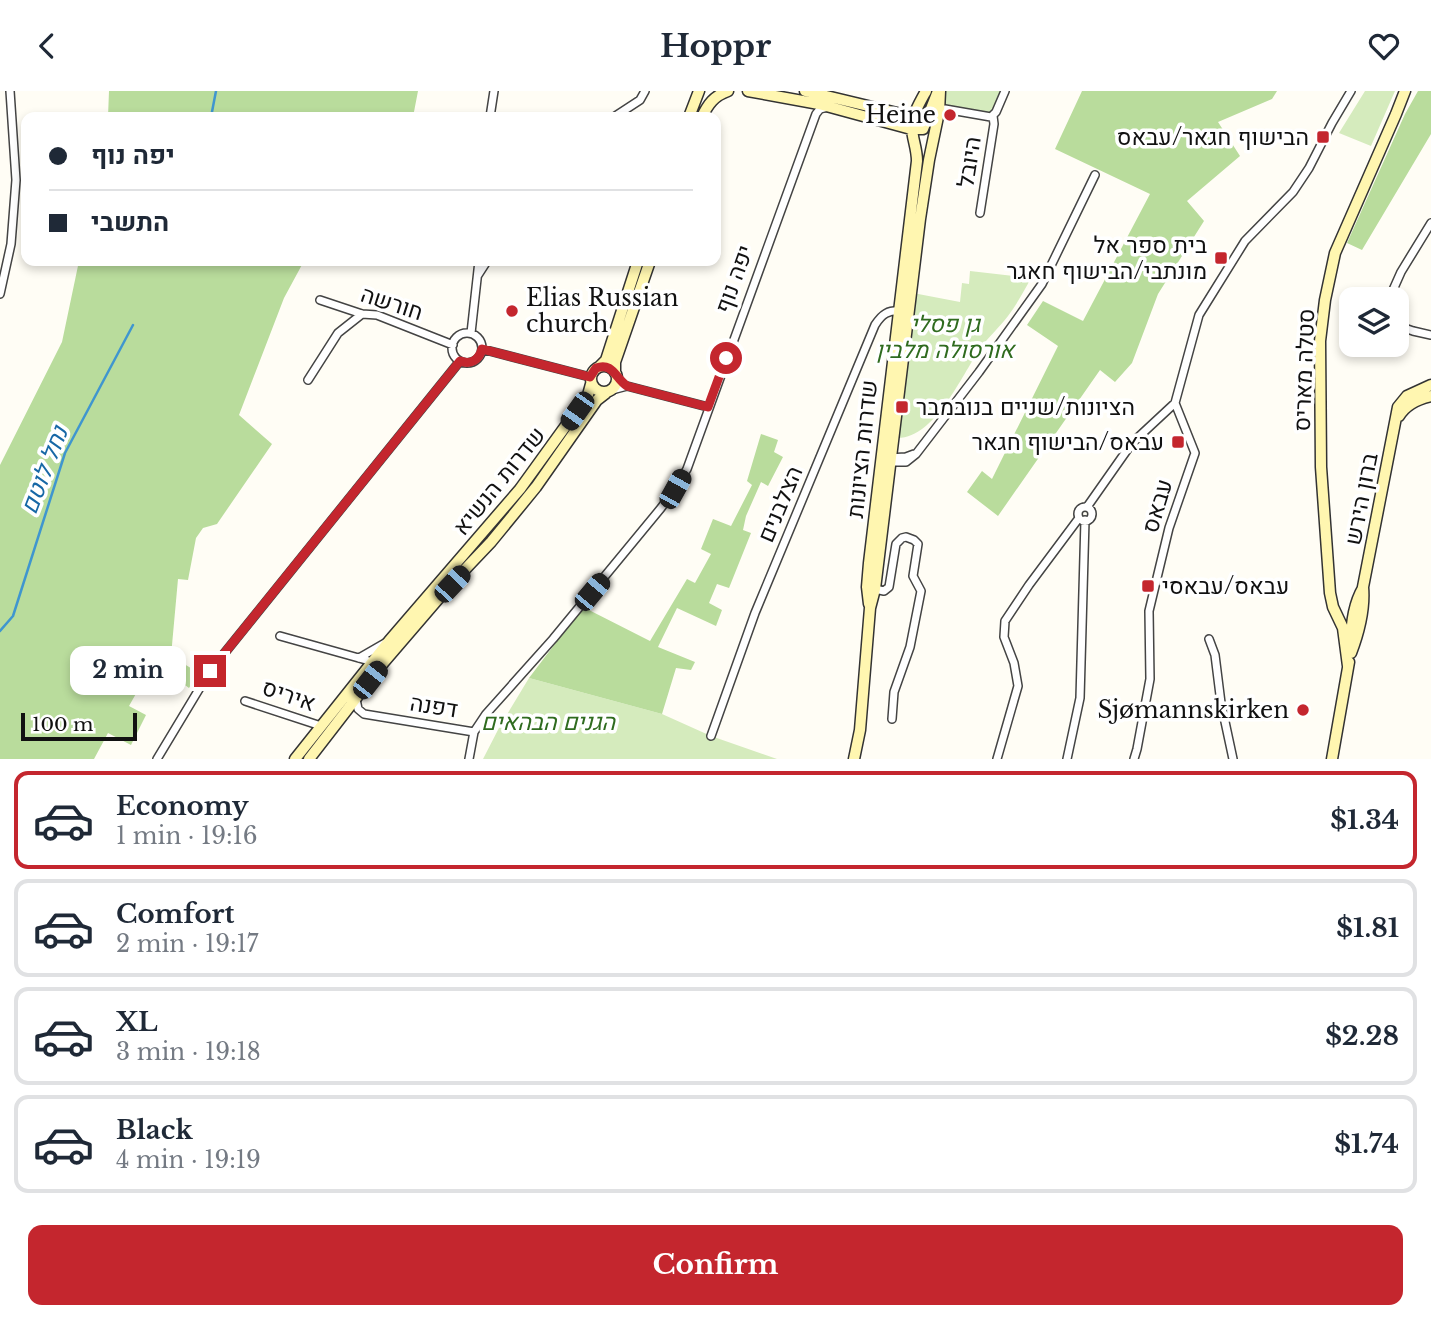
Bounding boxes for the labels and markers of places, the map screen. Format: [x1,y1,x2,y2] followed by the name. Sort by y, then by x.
[865,101,936,129] place label: Heine
[942,107,958,123] marker: Heine
[1117,123,1309,151] place label: הבישוף חגאר/עבאס
[1315,129,1331,145] marker: הבישוף חגאר/עבאס
[1007,231,1207,285] place label: בית ספר אל מונתבי/הבישוף חאגר
[1213,250,1229,266] marker: בית ספר אל מונתבי/הבישוף חאגר
[526,284,679,338] place label: Elias Russian church
[504,303,520,319] marker: Elias Russian church
[916,393,1135,421] place label: הציונות/שניים בנובמבר
[894,399,910,415] marker: הציונות/שניים בנובמבר
[972,428,1164,456] place label: עבאס/הבישוף חגאר
[1170,434,1186,450] marker: עבאס/הבישוף חגאר
[1162,572,1289,600] place label: עבאס/עבאסי
[1140,578,1156,594] marker: עבאס/עבאסי
[1097,696,1289,724] place label: Sjømannskirken
[1295,702,1311,718] marker: Sjømannskirken

